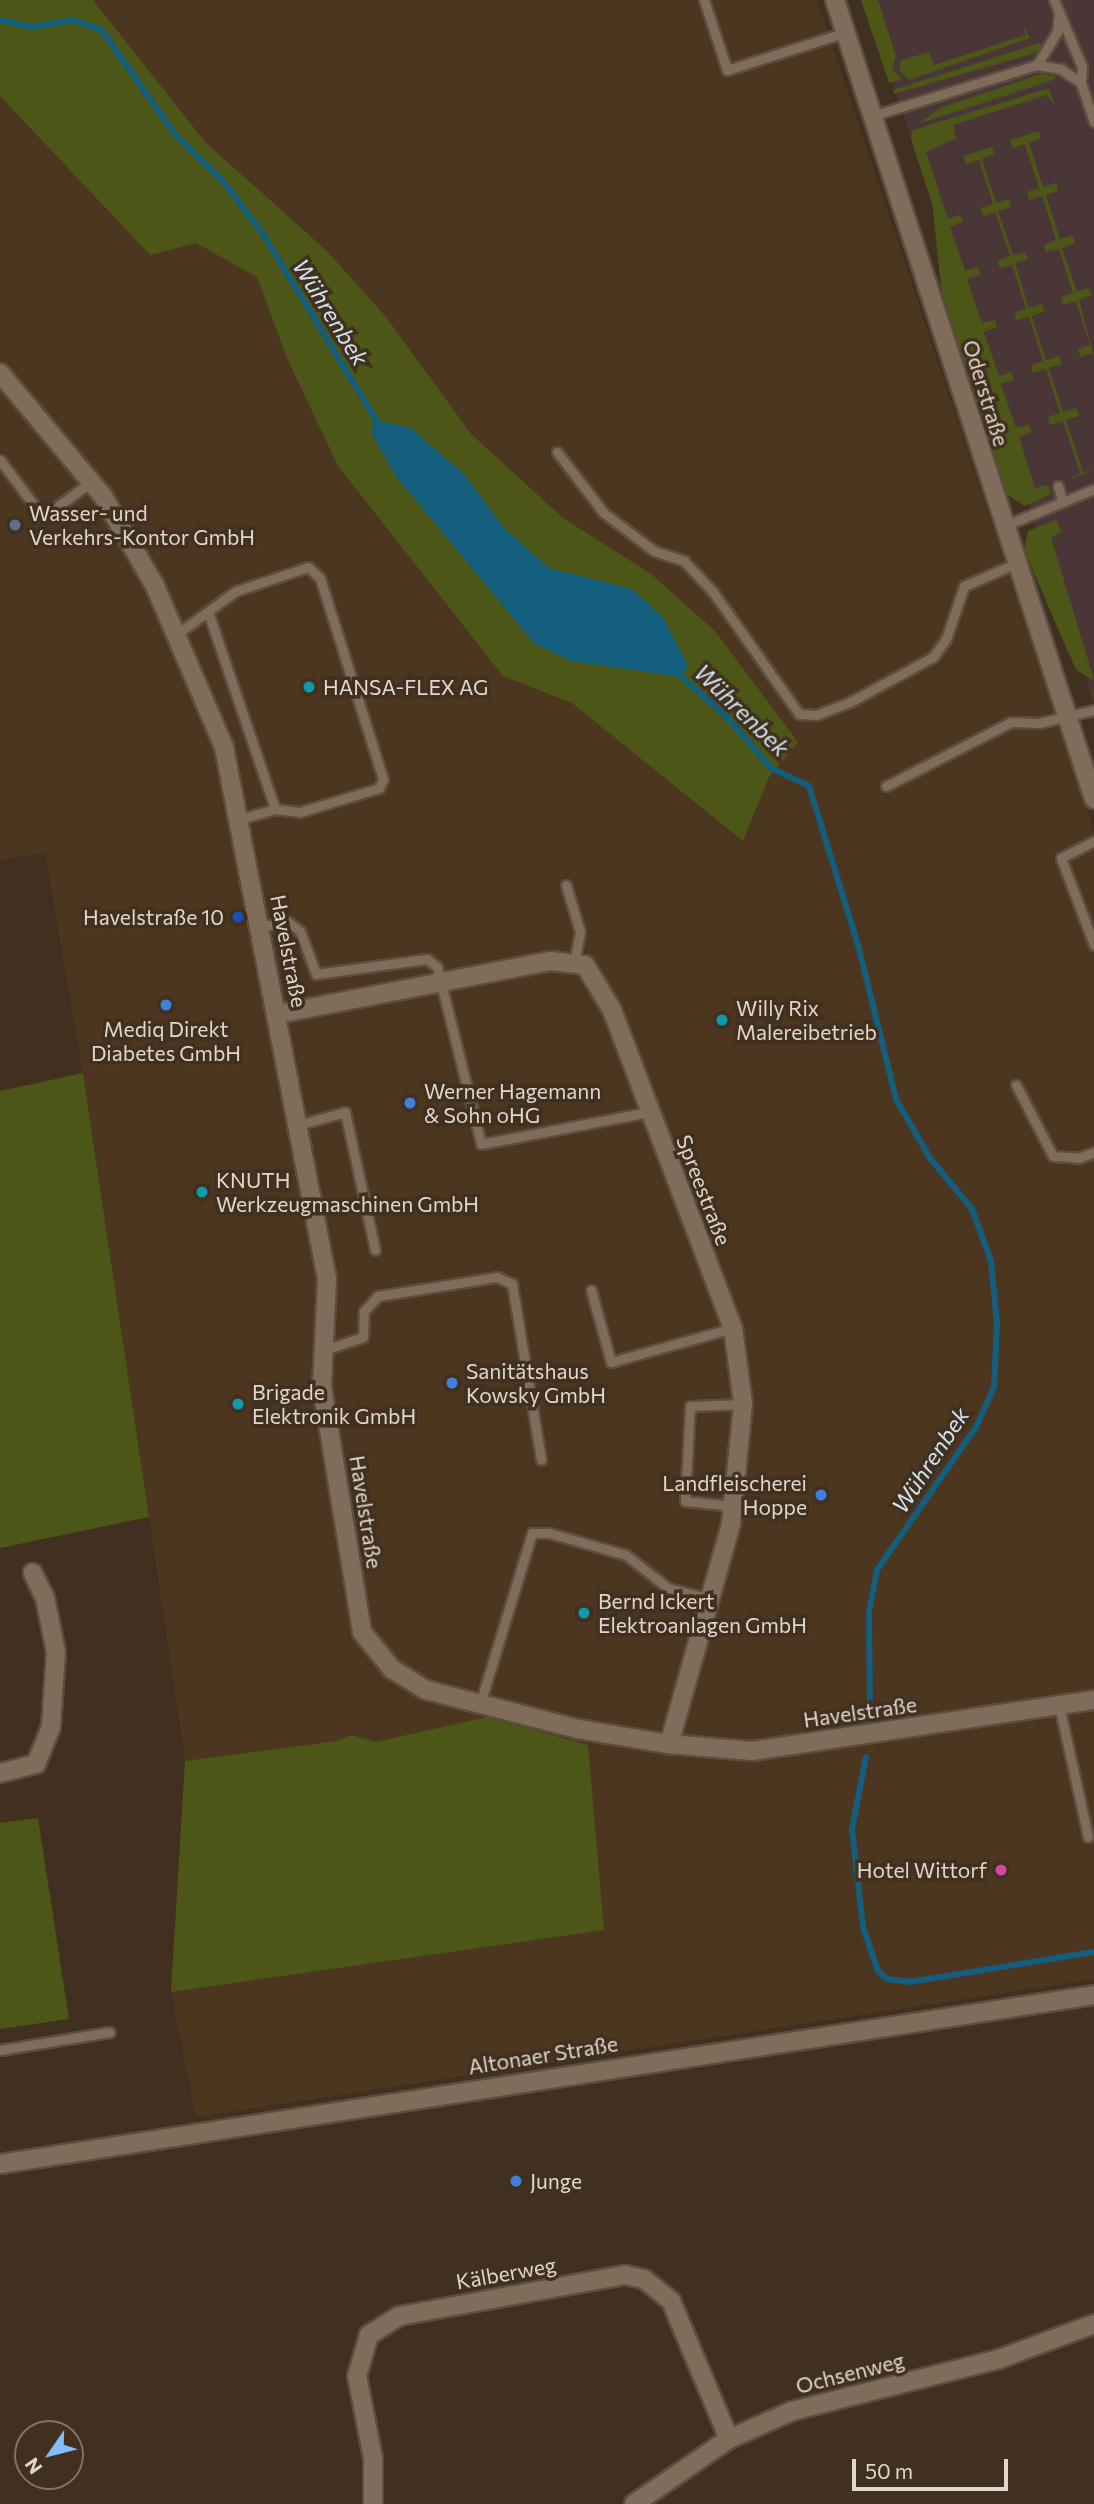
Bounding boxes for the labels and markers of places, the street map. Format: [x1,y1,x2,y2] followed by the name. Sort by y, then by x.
[29,500,255,550] place label: Wasser- und Verkehrs-Kontor GmbH
[7,517,23,533] marker: Wasser- und Verkehrs-Kontor GmbH
[323,674,488,700] place label: HANSA-FLEX AG
[301,679,317,695] marker: HANSA-FLEX AG
[83,904,224,930] place label: Havelstraße 10
[230,909,246,925] marker: Havelstraße 10
[736,995,877,1045] place label: Willy Rix Malereibetrieb
[158,997,174,1013] marker: Mediq Direkt Diabetes GmbH
[714,1012,730,1028] marker: Willy Rix Malereibetrieb
[91,1016,241,1066] place label: Mediq Direkt Diabetes GmbH
[424,1078,601,1128] place label: Werner Hagemann & Sohn oHG
[402,1095,418,1111] marker: Werner Hagemann & Sohn oHG
[216,1167,479,1217] place label: KNUTH Werkzeugmaschinen GmbH
[194,1184,210,1200] marker: KNUTH Werkzeugmaschinen GmbH
[466,1358,606,1408] place label: Sanitätshaus Kowsky GmbH
[444,1375,460,1391] marker: Sanitätshaus Kowsky GmbH
[252,1379,416,1429] place label: Brigade Elektronik GmbH
[230,1396,246,1412] marker: Brigade Elektronik GmbH
[662,1470,807,1520] place label: Landfleischerei Hoppe
[813,1487,829,1503] marker: Landfleischerei Hoppe
[598,1588,807,1638] place label: Bernd Ickert Elektroanlagen GmbH
[576,1605,592,1621] marker: Bernd Ickert Elektroanlagen GmbH
[857,1857,987,1883] place label: Hotel Wittorf
[993,1862,1009,1878] marker: Hotel Wittorf
[530,2168,582,2194] place label: Junge
[508,2173,524,2189] marker: Junge

